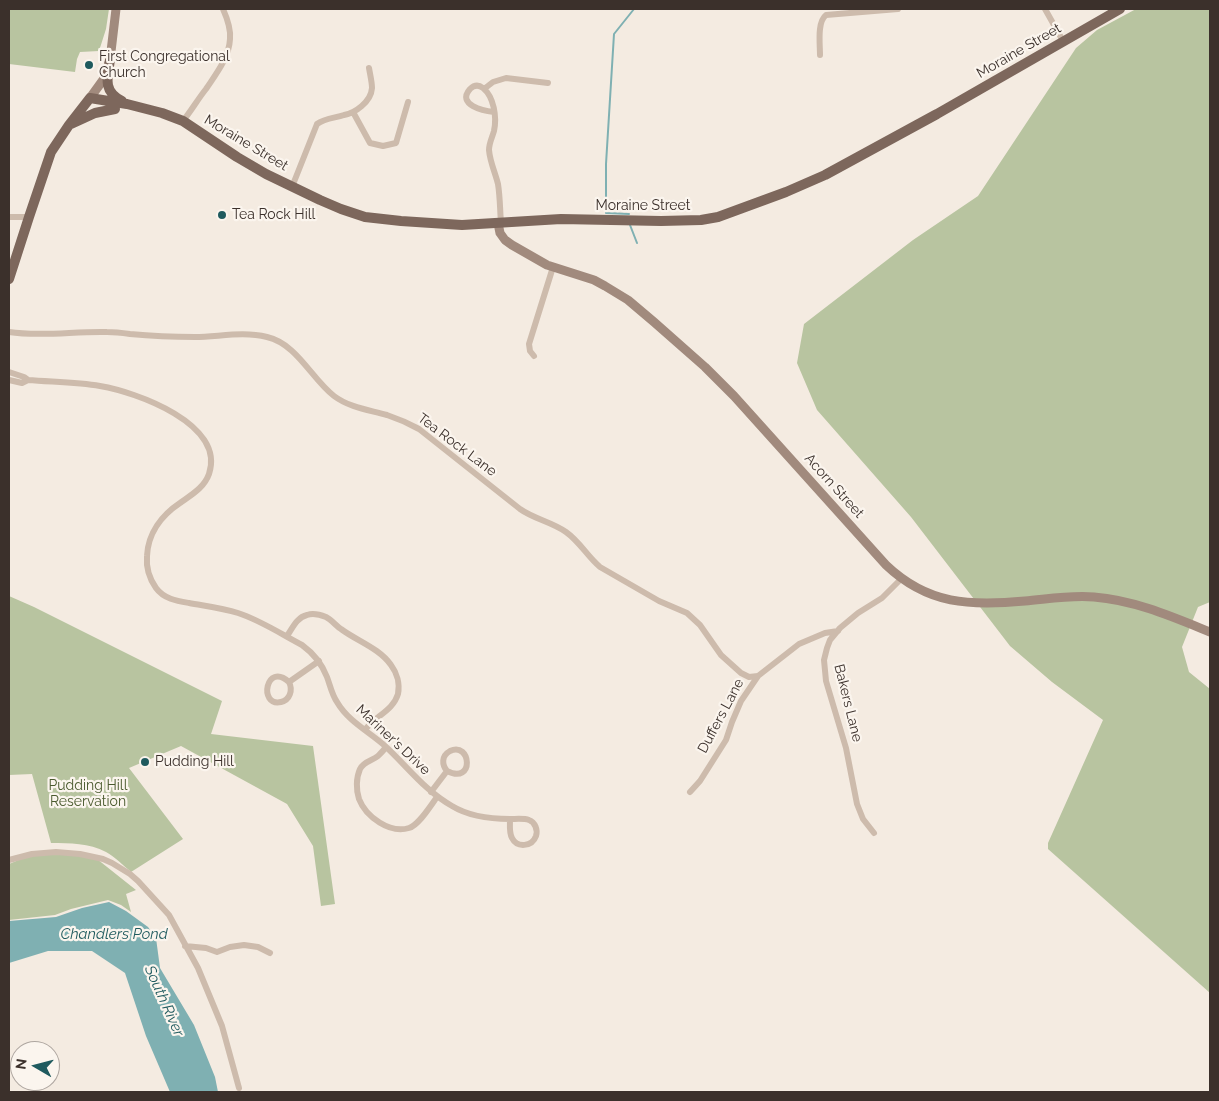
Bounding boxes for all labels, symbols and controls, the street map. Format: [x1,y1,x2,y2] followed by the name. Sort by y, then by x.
[974,20,1064,82] street label: Moraine Street
[99,49,230,82] place label: First Congregational Church
[83,59,95,71] marker: First Congregational Church
[201,111,291,175] street label: Moraine Street
[596,198,690,214] street label: Moraine Street
[232,207,315,223] place label: Tea Rock Hill
[216,209,228,221] marker: Tea Rock Hill
[414,410,500,480] street label: Tea Rock Lane
[801,450,867,522] street label: Acorn Street
[830,662,866,744] street label: Bakers Lane
[694,676,748,756] street label: Duffers Lane
[352,701,434,779] street label: Mariner's Drive
[155,754,234,770] place label: Pudding Hill
[139,756,151,768] marker: Pudding Hill
[49,778,127,810] park label: Pudding Hill Reservation
[60,925,168,943] water label: Chandlers Pond
[140,963,188,1039] water label: South River
[10,1041,60,1091] north arrow
[12,1058,30,1070] text: N

